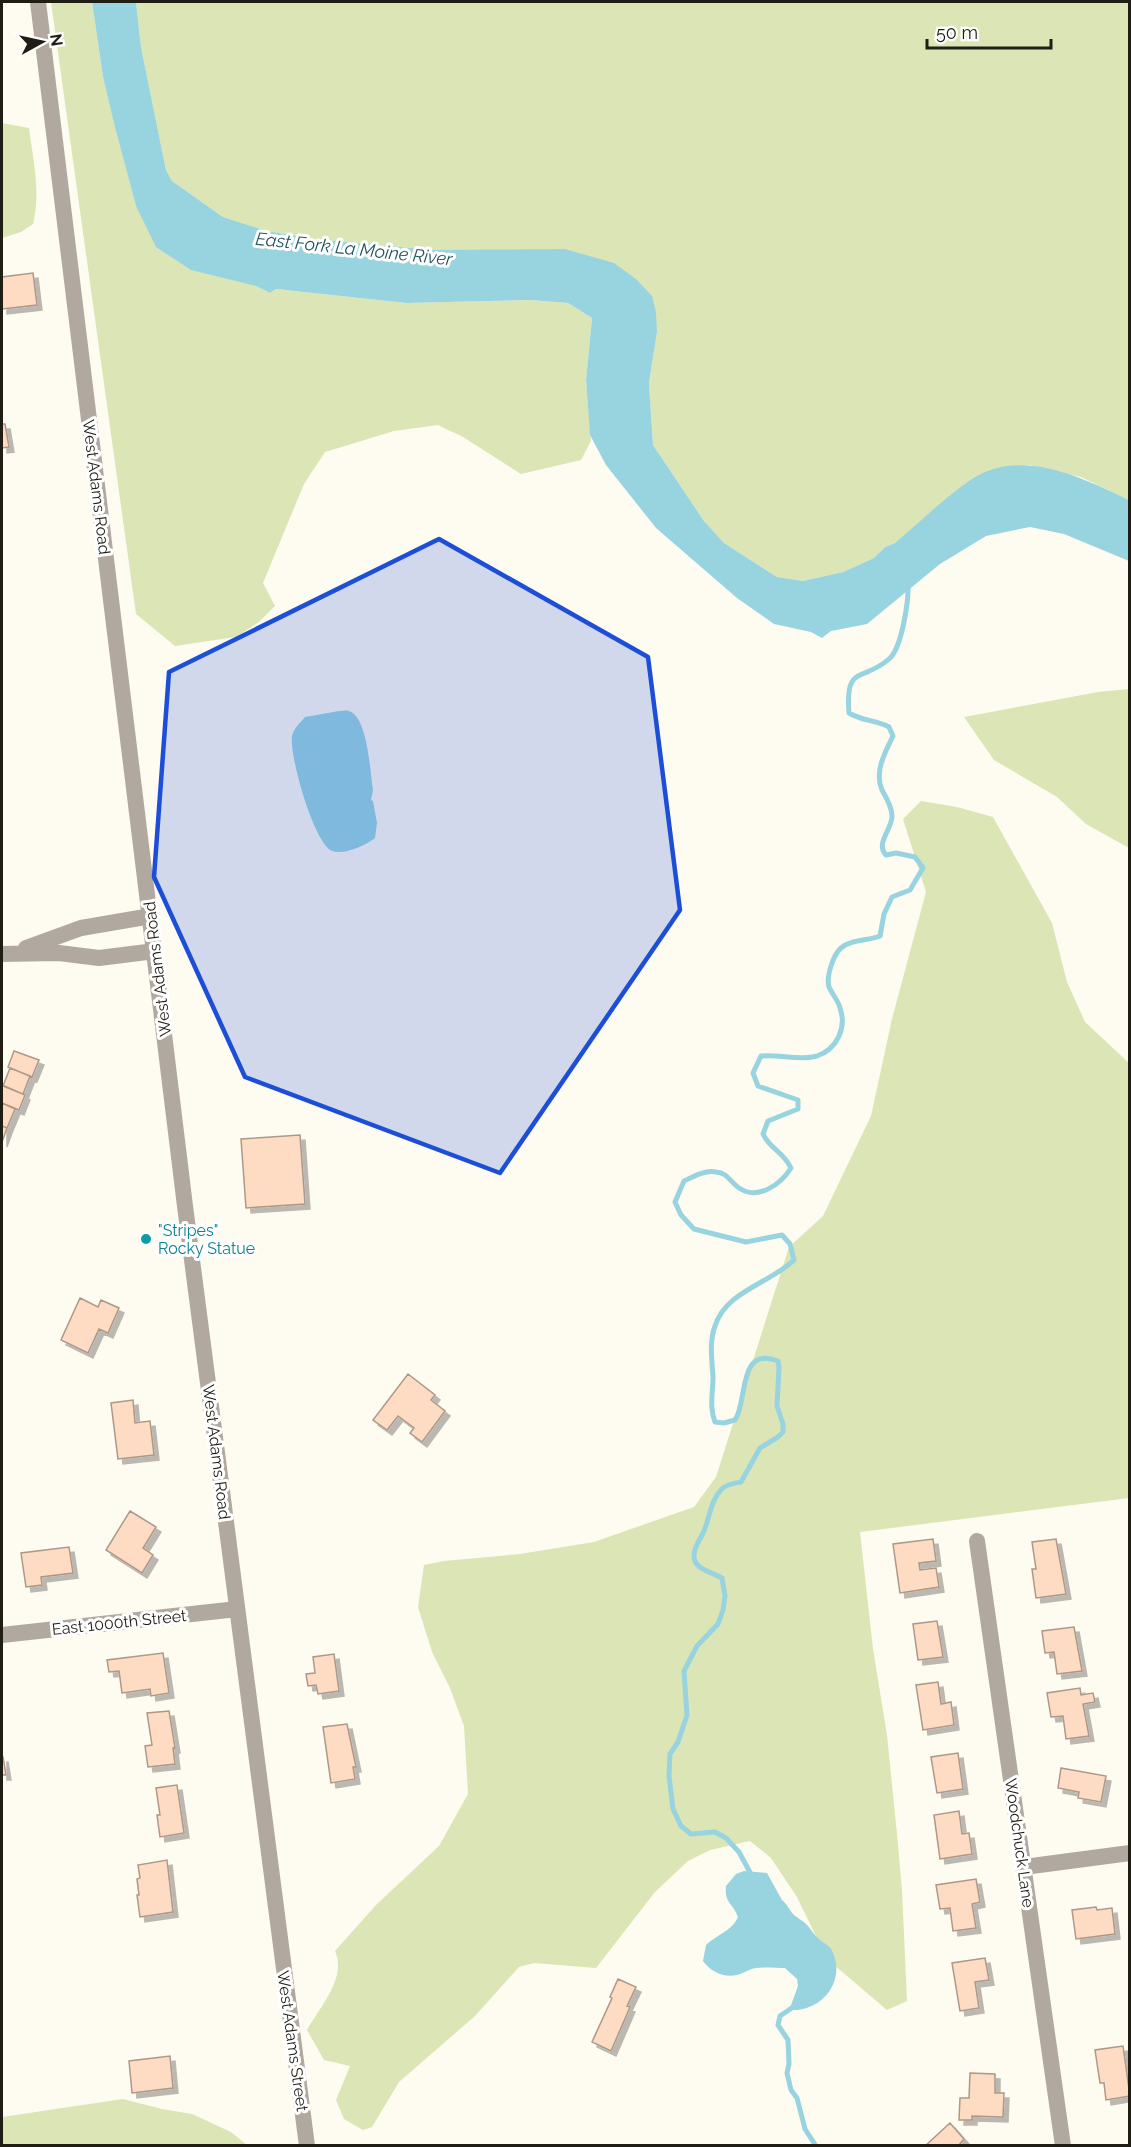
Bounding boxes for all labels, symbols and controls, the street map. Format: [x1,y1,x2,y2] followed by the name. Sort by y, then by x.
[12,12,72,72] north arrow
[927,12,1052,50] scale bar
[936,22,978,43] text: 50 m
[46,33,67,47] text: N
[255,228,454,269] water label: East Fork La Moine River
[79,418,114,556] street label: West Adams Road
[140,900,175,1038] street label: West Adams Road
[158,1221,255,1258] place label: "Stripes" Rocky Statue
[139,1232,153,1246] marker: "Stripes" Rocky Statue
[199,1383,234,1521] street label: West Adams Road
[51,1606,188,1639] street label: East 1000th Street
[1001,1777,1038,1909] street label: Woodchuck Lane
[273,1970,312,2113] street label: West Adams Street

